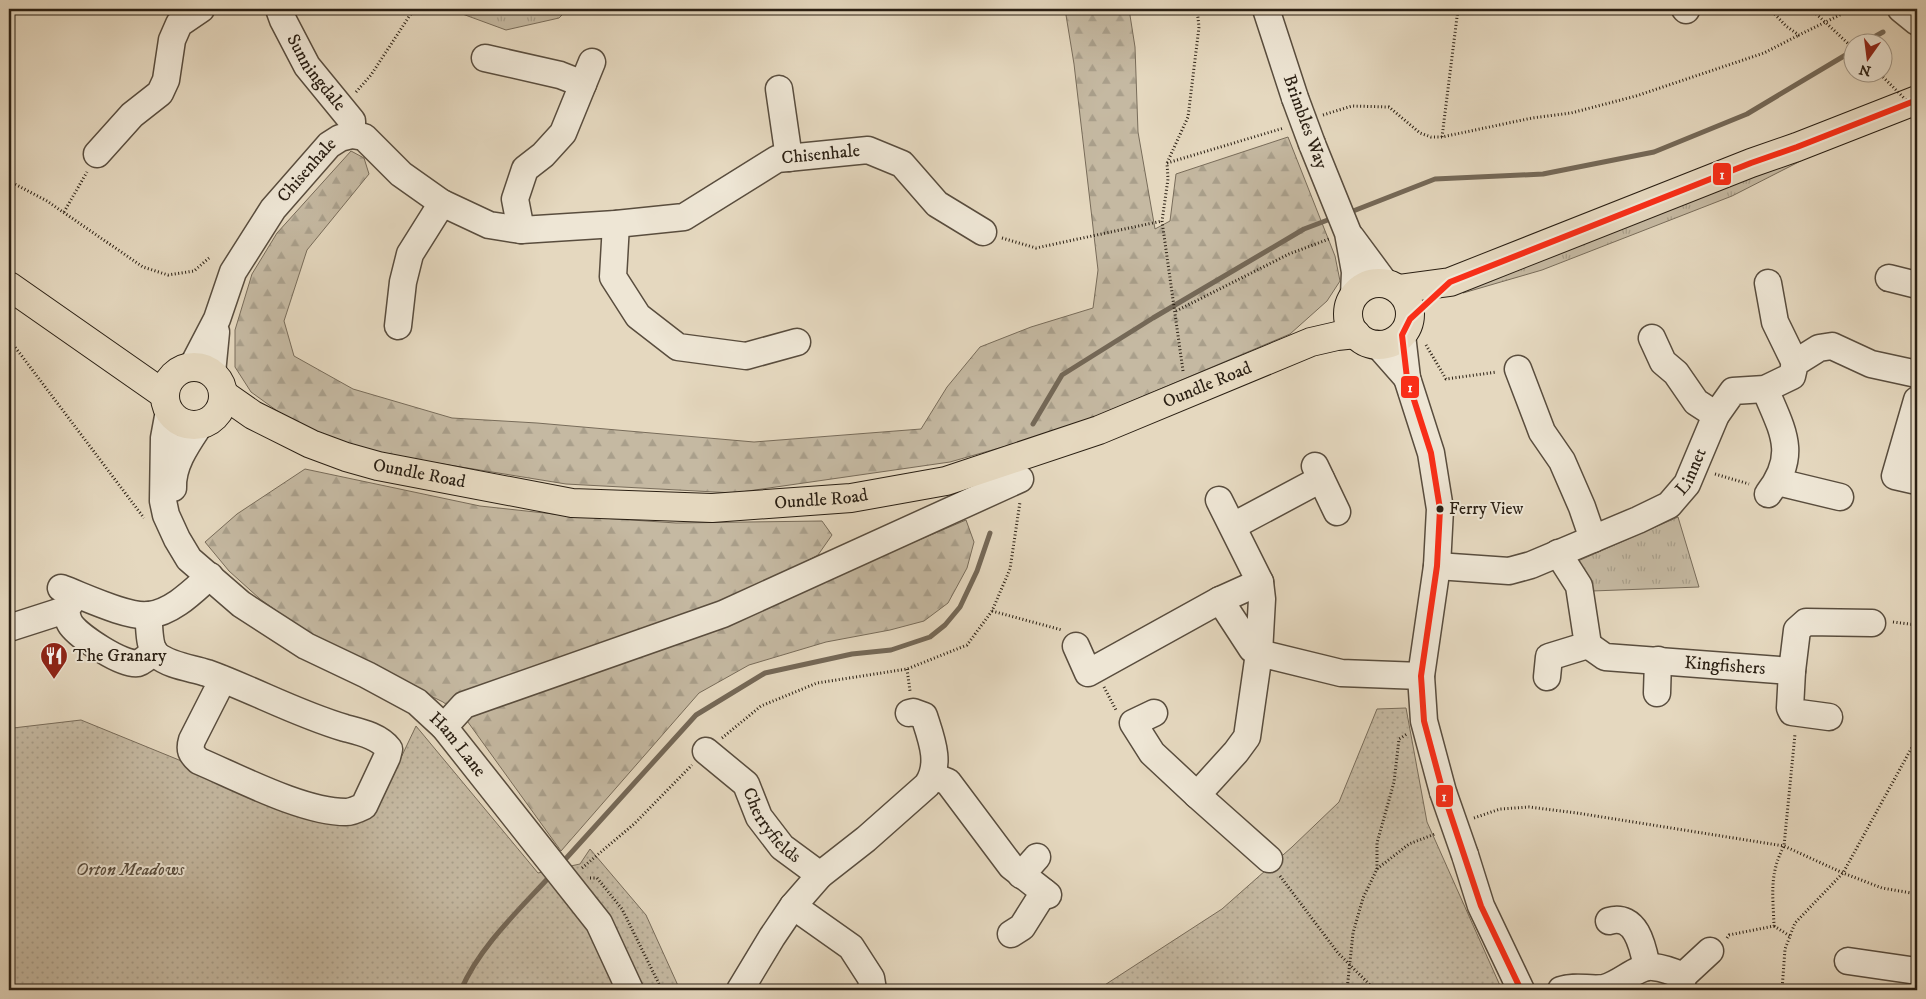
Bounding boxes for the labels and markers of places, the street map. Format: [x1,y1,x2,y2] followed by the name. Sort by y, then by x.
[1449,498,1523,520] place label: Ferry View
[1435,504,1445,514] marker: Ferry View
[39,641,69,680] restaurant icon: The Granary
[73,645,167,667] place label: The Granary

